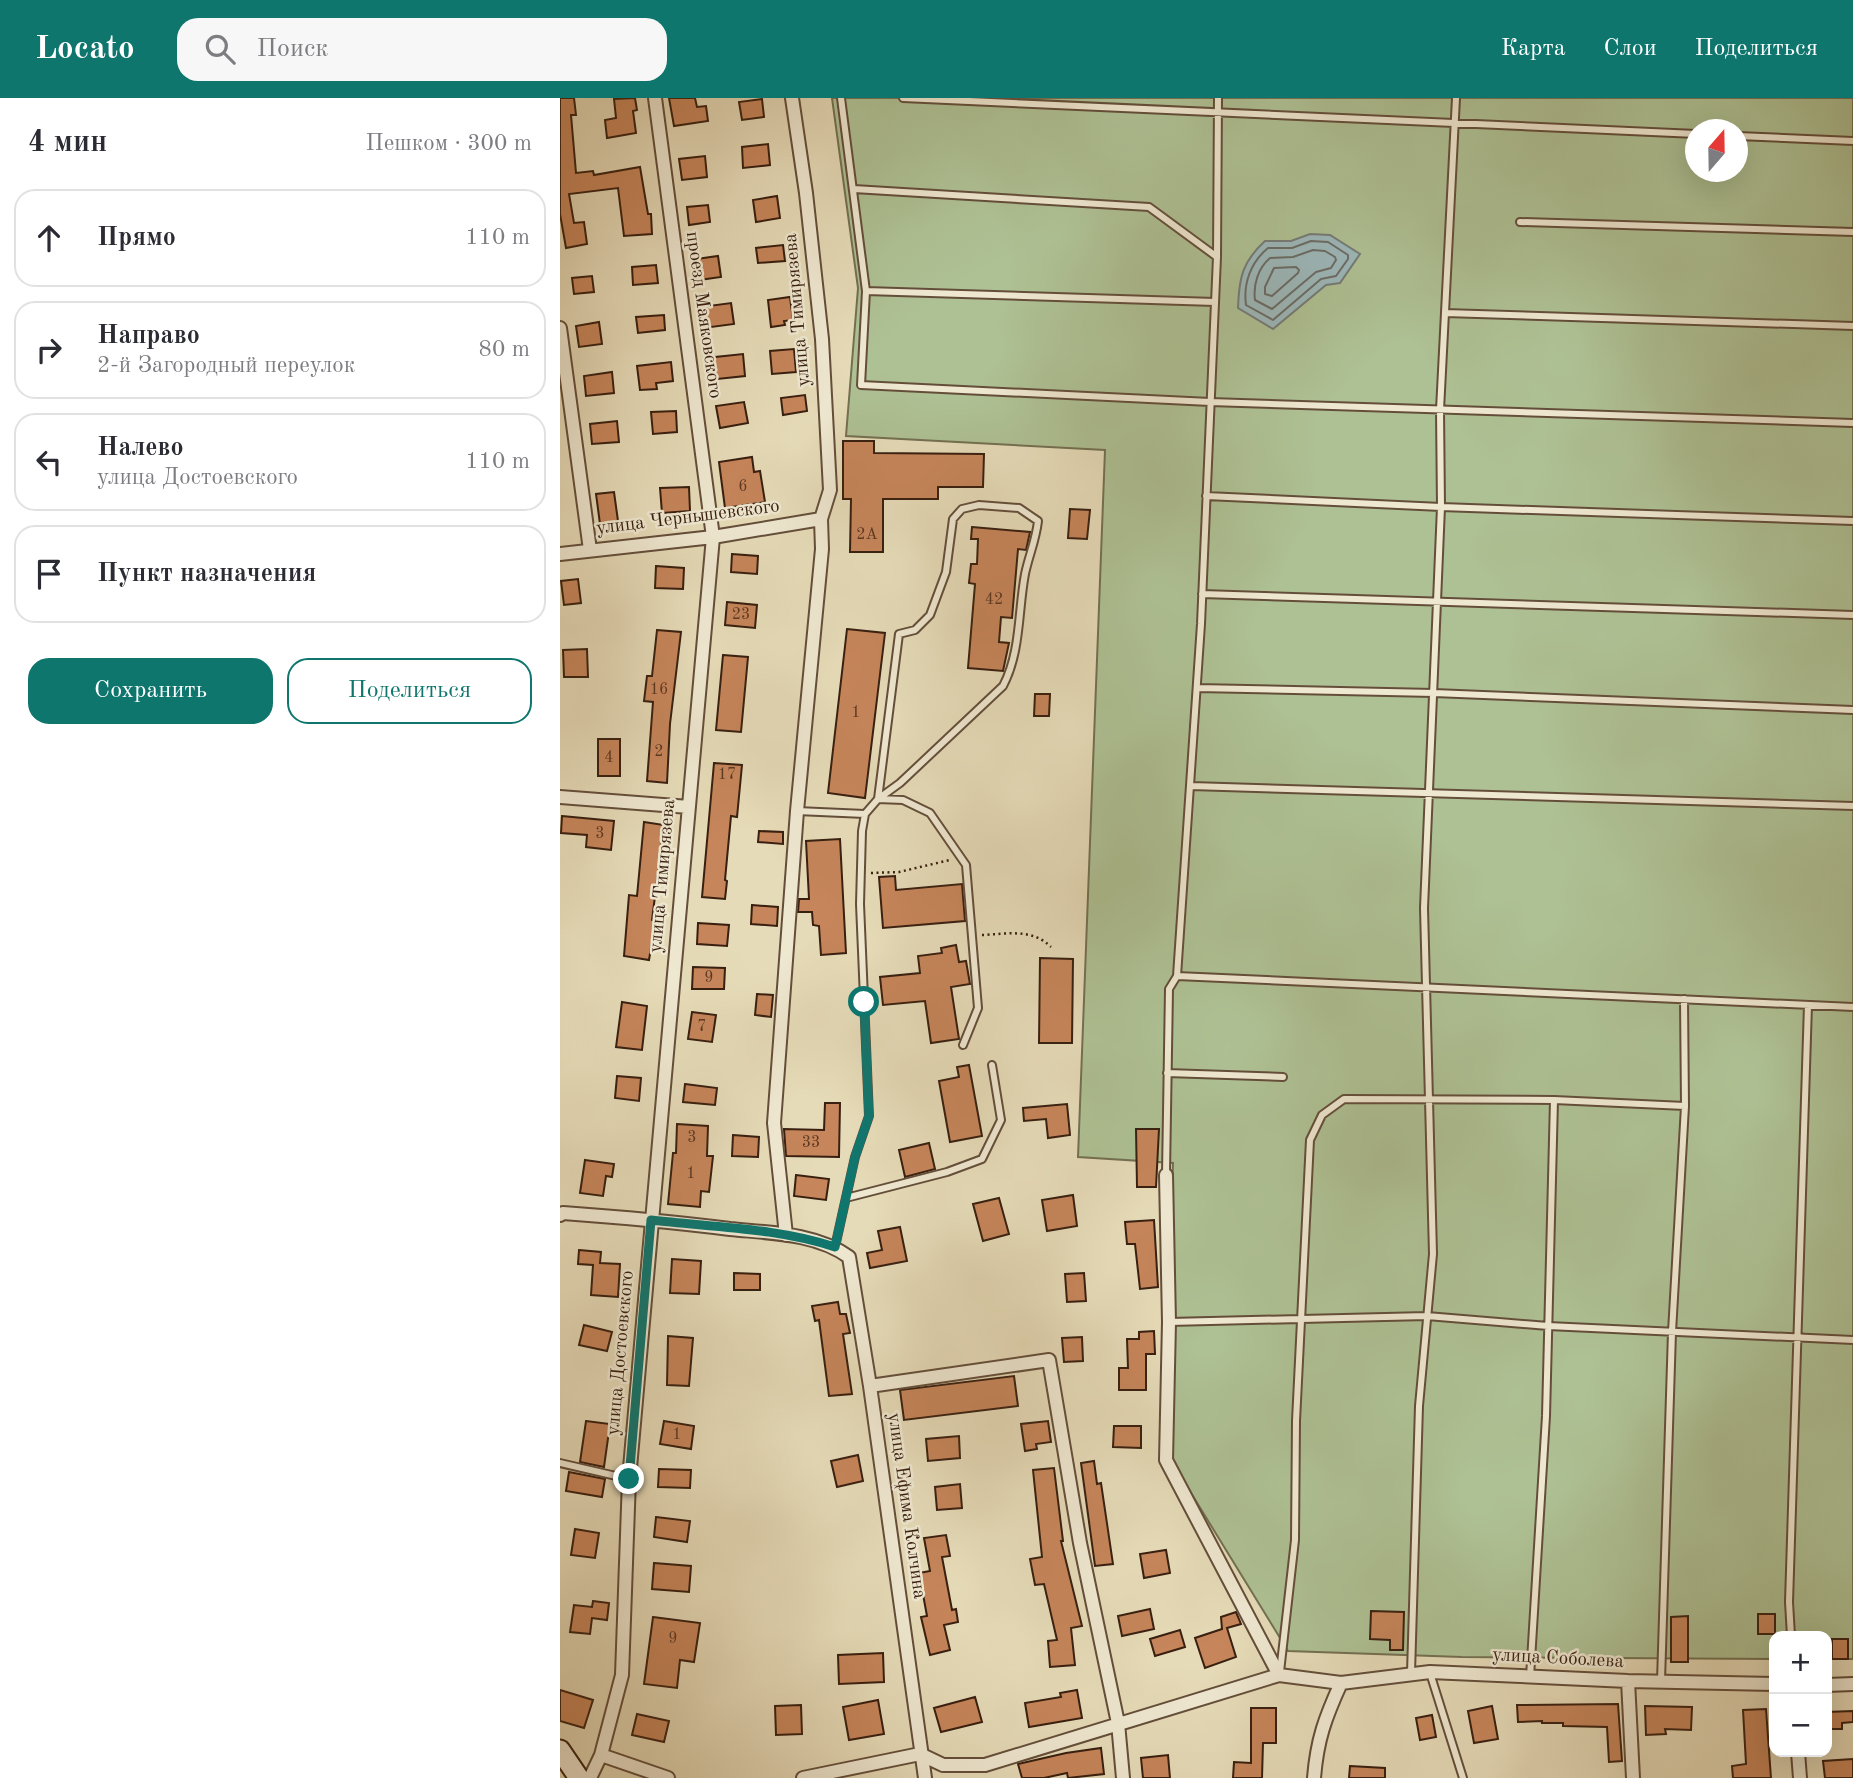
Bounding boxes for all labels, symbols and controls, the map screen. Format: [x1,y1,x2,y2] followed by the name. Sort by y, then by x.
[177,18,667,81] search box
[201,30,239,68] icon: search
[35,33,135,66] text: Locato
[257,36,328,62] text: Поиск
[1501,37,1566,61] text: Карта
[1604,37,1657,61] text: Слои
[1695,37,1818,61] text: Поделиться
[1685,119,1748,182] north arrow
[28,128,107,158] text: 4 мин
[366,132,532,155] text: Пешком · 300 m
[30,219,68,257] icon: ahead
[97,225,176,251] text: Прямо
[465,226,530,249] text: 110 m
[682,230,724,400] street label: проезд Маяковского
[782,232,814,388] street label: улица Тимирязева
[97,323,200,349] text: Направо
[30,331,68,369] icon: right
[479,338,530,361] text: 80 m
[97,354,355,377] text: 2-й Загородный переулок
[97,435,184,461] text: Налево
[30,443,68,481] icon: left
[465,450,530,473] text: 110 m
[97,466,298,489] text: улица Достоевского
[738,479,748,495] house number: 6
[595,497,781,539] street label: улица Чернышевского
[856,527,878,543] house number: 2А
[30,555,68,593] icon: arrive
[97,561,316,587] text: Пункт назначения
[985,592,1003,608] house number: 42
[732,607,750,623] house number: 23
[28,658,273,724] button: Сохранить
[287,658,532,724] button: Поделиться
[650,682,668,698] house number: 16
[851,705,861,721] house number: 1
[654,744,664,760] house number: 2
[604,750,614,766] house number: 4
[718,767,736,783] house number: 17
[647,798,679,954] street label: улица Тимирязева
[595,826,605,842] house number: 3
[704,970,714,986] house number: 9
[848,986,879,1017] route start
[697,1019,707,1035] house number: 7
[687,1130,697,1146] house number: 3
[802,1135,820,1151] house number: 33
[686,1166,696,1182] house number: 1
[604,1270,638,1436] street label: улица Достоевского
[884,1412,929,1601] street label: улица Ефима Колчина
[672,1427,682,1443] house number: 1
[613,1463,644,1494] route end
[668,1631,678,1647] house number: 9
[1769,1631,1832,1757] map controls
[1769,1631,1832,1694] button: +
[1492,1646,1625,1672] street label: улица Соболева
[1769,1694,1832,1757] button: −

